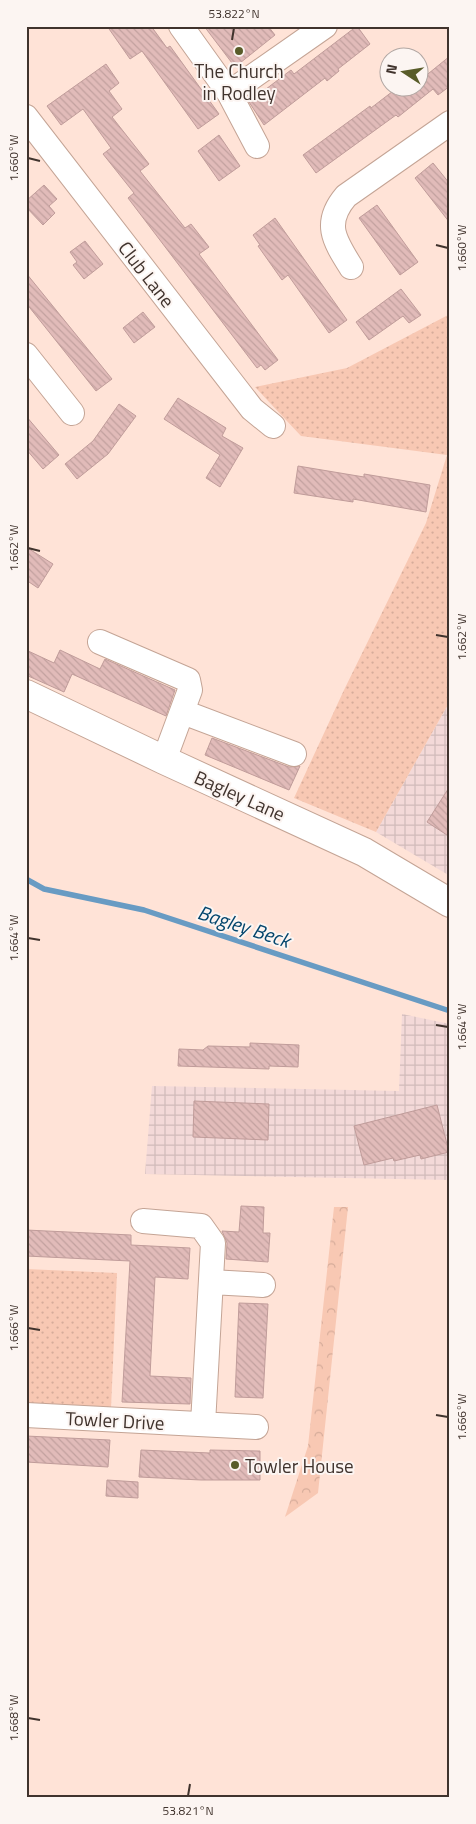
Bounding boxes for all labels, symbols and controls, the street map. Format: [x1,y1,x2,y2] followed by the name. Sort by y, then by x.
[208,4,260,23] text: 53.822°N
[233,45,245,57] marker: The Church in Rodley
[378,48,428,98] north arrow
[194,56,284,107] place label: The Church in Rodley
[380,62,402,76] text: N
[4,134,23,181] text: 1.660°W
[452,224,471,271] text: 1.660°W
[112,235,182,313] street label: Club Lane
[4,524,23,571] text: 1.662°W
[452,613,471,660] text: 1.662°W
[190,762,290,828] street label: Bagley Lane
[194,896,296,956] water label: Bagley Beck
[4,914,23,961] text: 1.664°W
[452,1003,471,1050] text: 1.664°W
[4,1304,23,1351] text: 1.666°W
[452,1393,471,1440] text: 1.666°W
[65,1403,165,1437] street label: Towler Drive
[245,1451,354,1480] place label: Towler House
[229,1459,241,1471] marker: Towler House
[4,1694,23,1741] text: 1.668°W
[162,1801,214,1820] text: 53.821°N

